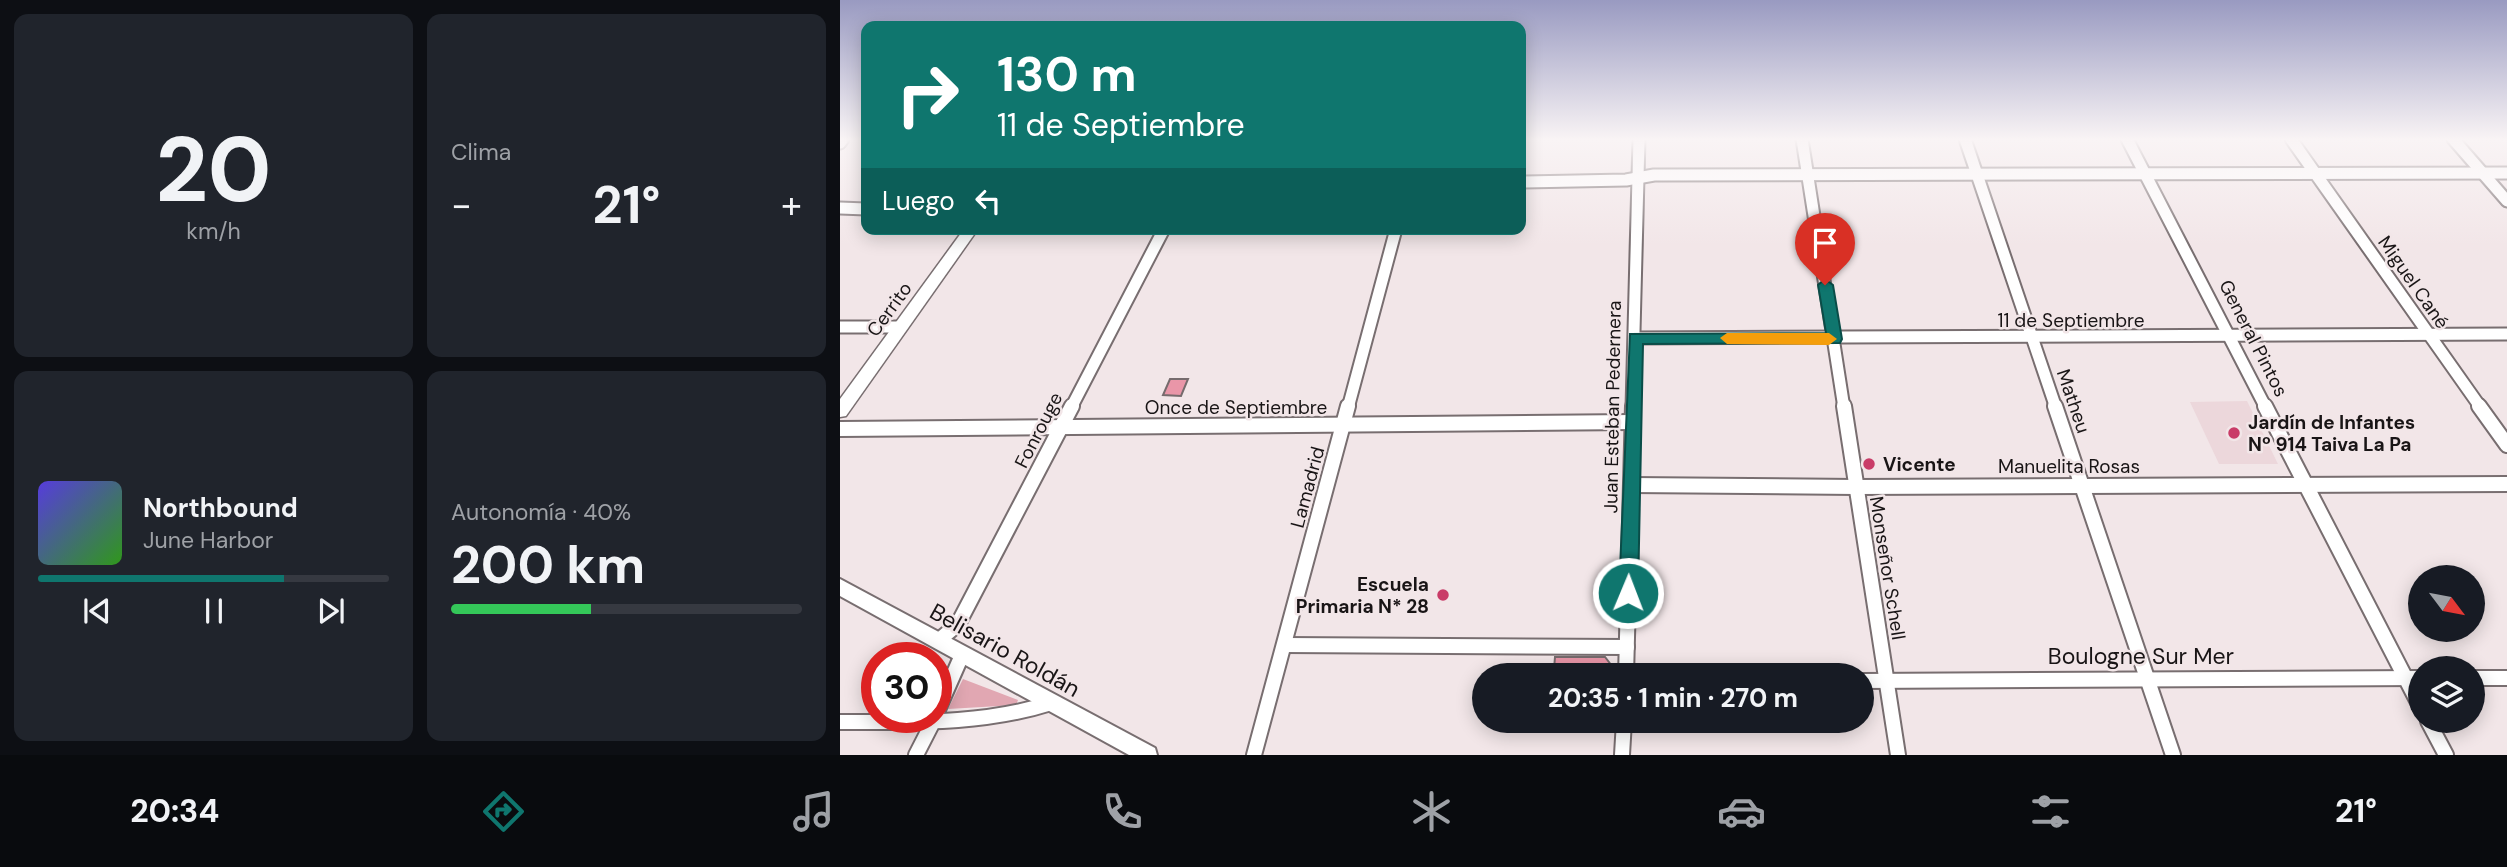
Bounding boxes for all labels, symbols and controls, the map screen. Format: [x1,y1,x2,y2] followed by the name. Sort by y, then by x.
[997,42,1137,106] text: 130 m
[882,49,973,140] icon: right
[997,104,1245,146] text: 11 de Septiembre
[155,111,272,229] text: 20
[451,137,511,167] text: Clima
[593,171,660,239] text: 21°
[451,180,472,230] text: −
[781,180,802,230] text: +
[969,182,1007,220] icon: left
[882,184,955,218] text: Luego
[1795,213,1855,285] pin
[186,216,241,246] text: km/h
[1806,224,1844,262] icon: arrive
[2372,231,2455,334] street label: Miguel Cané
[2213,276,2294,401] street label: General Pintos
[861,277,918,342] street label: Cerrito
[1598,300,1627,514] street label: Juan Esteban Pedernera
[1997,308,2145,333] street label: 11 de Septiembre
[2051,366,2096,436] street label: Matheu
[1009,388,1068,472] street label: Fonrouge
[1145,395,1327,420] street label: Once de Septiembre
[2248,410,2415,457] place label: Jardín de Infantes Nº 914 Taiva La Pa
[2226,425,2242,441] marker: Jardín de Infantes Nº 914 Taiva La Pa
[1285,444,1330,530] street label: Lamadrid
[1883,452,1956,477] place label: Vicente
[1998,454,2140,479] street label: Manuelita Rosas
[1861,456,1877,472] marker: Vicente
[143,491,298,525] text: Northbound
[1864,495,1911,642] street label: Monseñor Schell
[451,497,631,527] text: Autonomía · 40%
[143,525,273,555] text: June Harbor
[451,531,645,599] text: 200 km
[1591,556,1665,630] position arrow
[2408,565,2485,642] north arrow
[2408,565,2485,733] map controls
[1296,572,1429,619] place label: Escuela Primaria N* 28
[1435,587,1451,603] marker: Escuela Primaria N* 28
[78,592,116,630] icon: previous
[195,592,233,630] icon: pause
[312,592,350,630] icon: next
[925,596,1085,704] street label: Belisario Roldán
[2048,641,2234,671] street label: Boulogne Sur Mer
[861,642,952,733] speed limit sign: 30
[2408,656,2485,733] button: layers
[1548,681,1798,715] text: 20:35 · 1 min · 270 m
[479,787,528,836] icon: directions
[789,787,838,836] icon: music
[1098,787,1147,836] icon: phone
[1407,787,1456,836] icon: climate
[1717,787,1766,836] icon: car
[2026,787,2075,836] icon: filters
[130,790,219,832] text: 20:34
[2335,790,2377,832] text: 21°

